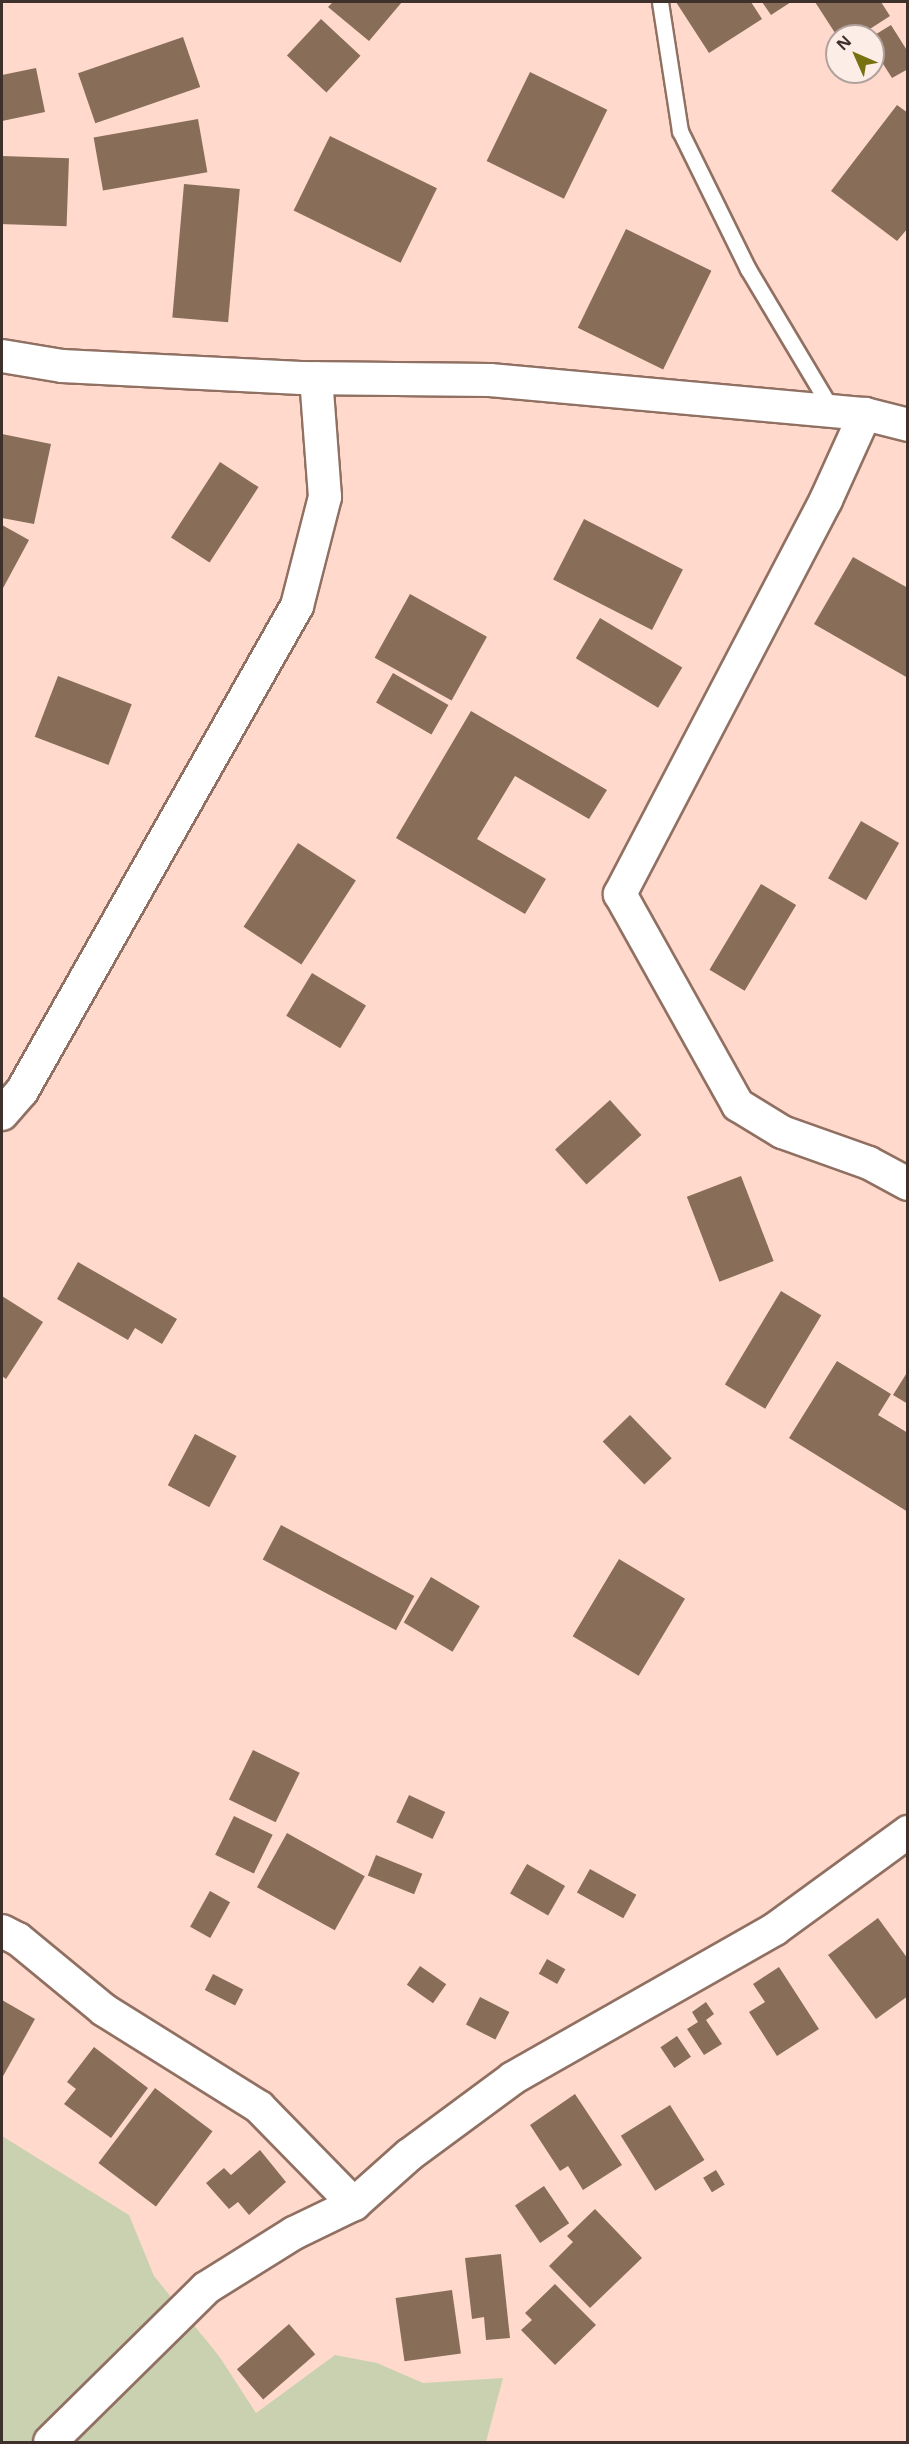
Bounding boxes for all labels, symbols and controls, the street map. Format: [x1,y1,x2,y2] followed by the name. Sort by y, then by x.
[825,24,885,84] north arrow
[831,30,856,55] text: N

